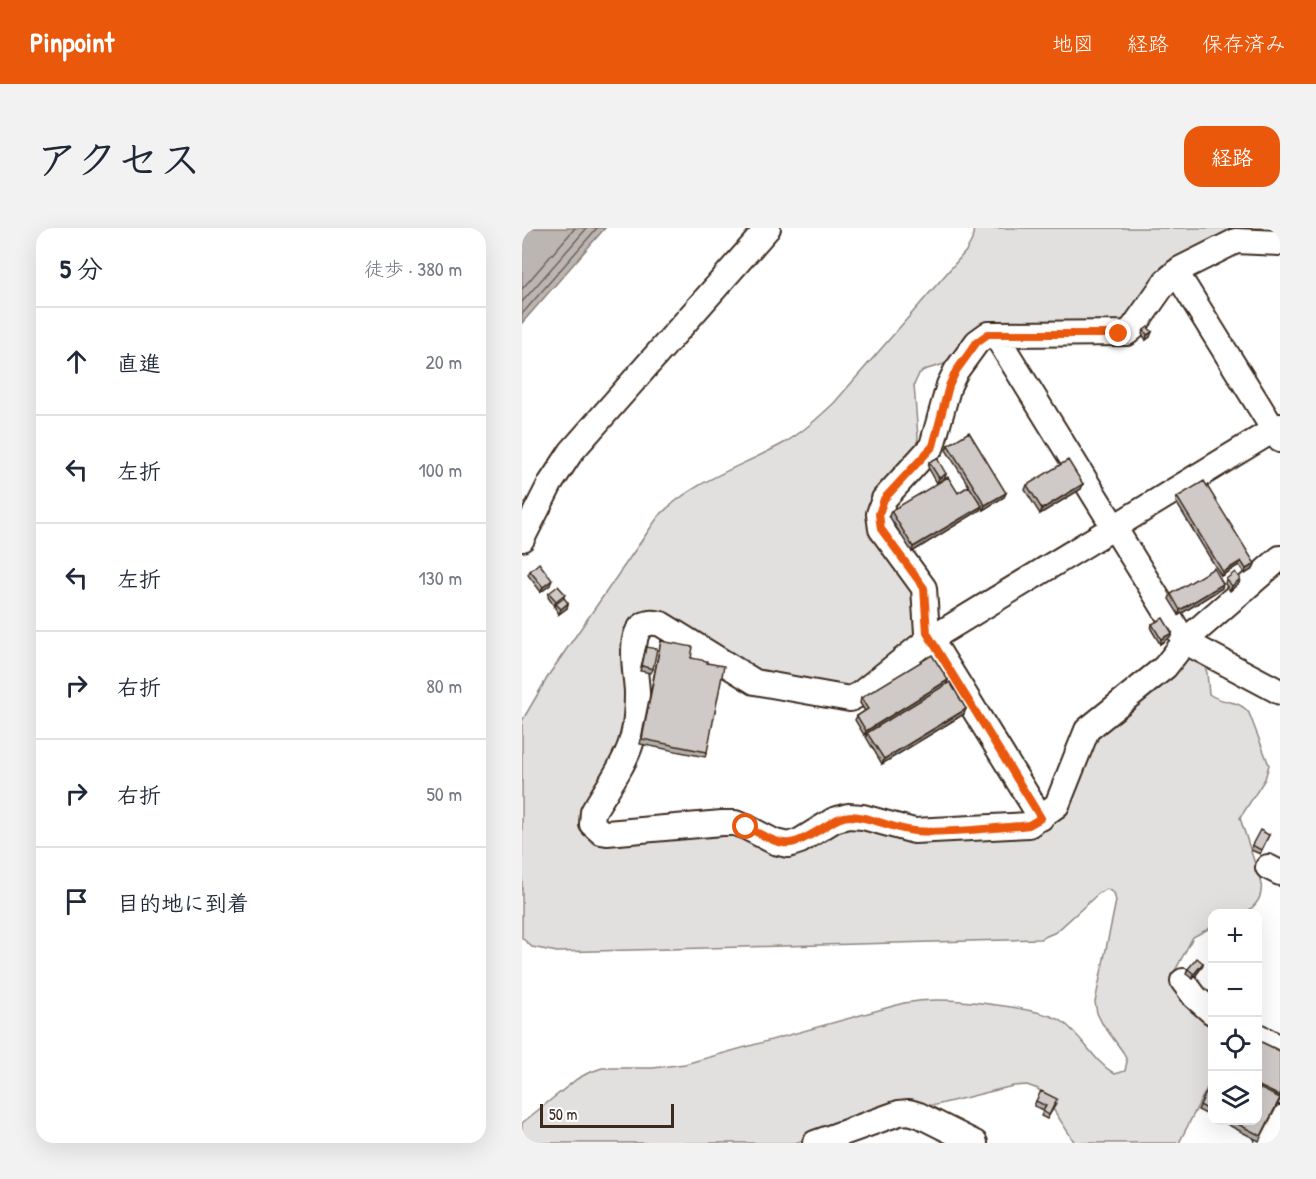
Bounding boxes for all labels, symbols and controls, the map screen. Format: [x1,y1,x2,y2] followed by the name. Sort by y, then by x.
[30,23,114,61] text: Pinpoint
[1052,29,1094,58] text: 地図
[1127,29,1169,58] text: 経路
[1202,29,1286,58] text: 保存済み
[1184,126,1280,187] button: 経路
[36,130,201,187] text: アクセス
[60,251,103,286] text: 5 分
[364,255,462,282] text: 徒歩 · 380 m
[1105,320,1131,346] route end
[60,345,93,378] icon: ahead
[117,348,161,378] text: 直進
[425,348,462,375] text: 20 m
[60,453,93,486] icon: left
[117,456,161,486] text: 左折
[419,456,462,483] text: 100 m
[60,561,93,594] icon: left
[117,564,161,594] text: 左折
[419,564,462,591] text: 130 m
[60,669,93,702] icon: right
[117,672,161,702] text: 右折
[426,672,462,699] text: 80 m
[60,777,93,810] icon: right
[117,780,161,810] text: 右折
[426,780,462,807] text: 50 m
[732,813,758,839] route start
[60,885,93,918] icon: arrive
[117,888,249,918] text: 目的地に到着
[1208,909,1262,1125] map controls
[1208,909,1262,963] button: +
[1208,963,1262,1017] button: −
[1208,1017,1262,1071] button: locate
[1208,1071,1262,1125] button: layers
[540,1101,674,1128] scale bar
[549,1103,578,1125] text: 50 m

